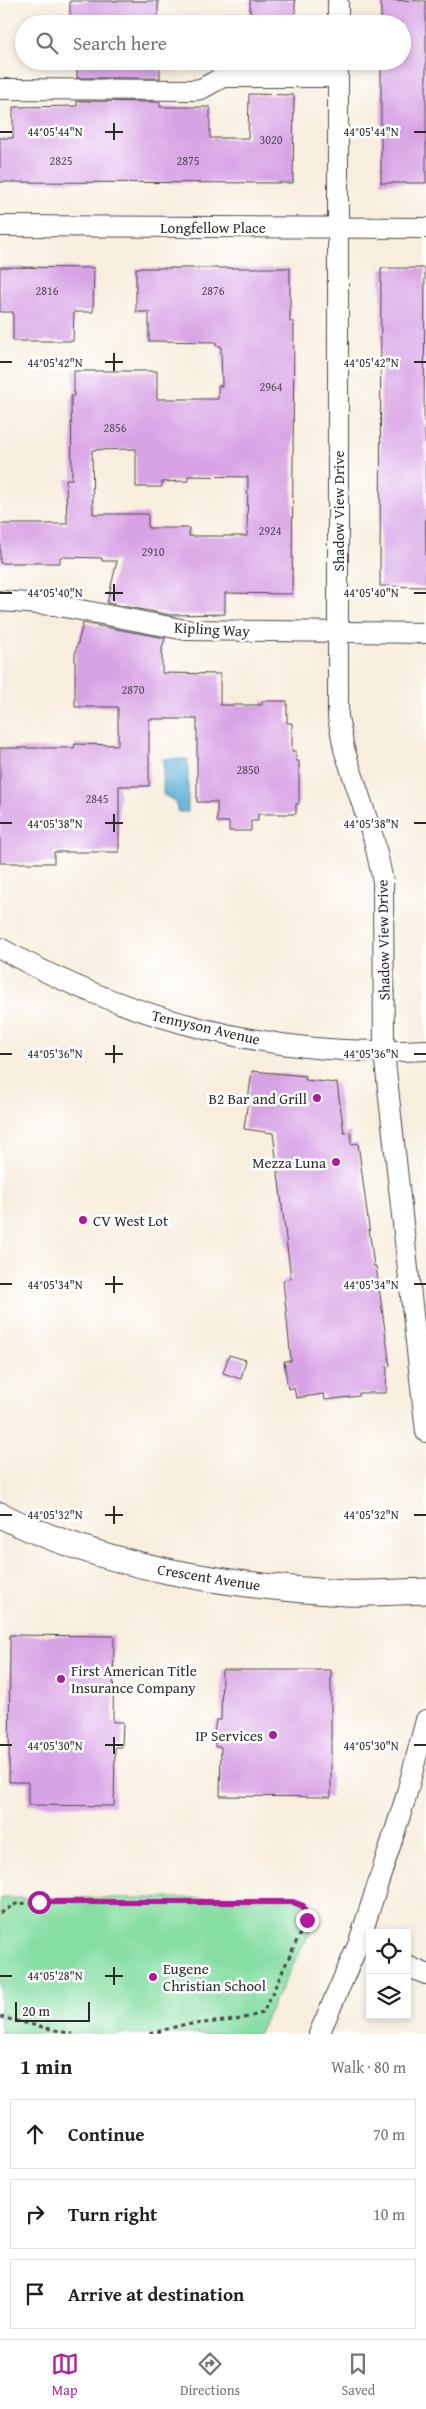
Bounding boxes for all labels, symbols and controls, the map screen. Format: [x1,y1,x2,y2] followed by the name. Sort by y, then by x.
[15,15,411,70] search box
[33,29,61,57] icon: search
[73,29,167,57] text: Search here
[27,123,83,140] text: 44°05'44"N
[343,123,399,140] text: 44°05'44"N
[259,131,283,148] house number: 3020
[49,152,73,169] house number: 2825
[176,152,200,169] house number: 2875
[160,217,266,238] street label: Longfellow Place
[35,282,59,299] house number: 2816
[201,282,225,299] house number: 2876
[27,354,83,371] text: 44°05'42"N
[343,354,399,371] text: 44°05'42"N
[259,378,283,395] house number: 2964
[103,419,127,436] house number: 2856
[328,451,349,571] street label: Shadow View Drive
[258,522,282,539] house number: 2924
[141,543,165,560] house number: 2910
[27,584,83,601] text: 44°05'40"N
[343,584,399,601] text: 44°05'40"N
[174,617,251,641] street label: Kipling Way
[121,681,145,698] house number: 2870
[236,761,260,778] house number: 2850
[85,790,109,807] house number: 2845
[27,815,83,832] text: 44°05'38"N
[343,815,399,832] text: 44°05'38"N
[371,879,395,1001] street label: Shadow View Drive
[150,1004,262,1050] street label: Tennyson Avenue
[27,1045,83,1062] text: 44°05'36"N
[343,1045,399,1062] text: 44°05'36"N
[208,1088,307,1109] place label: B2 Bar and Grill
[311,1092,323,1104] marker: B2 Bar and Grill
[252,1152,326,1173] place label: Mezza Luna
[330,1156,342,1168] marker: Mezza Luna
[93,1210,169,1231] place label: CV West Lot
[77,1214,89,1226] marker: CV West Lot
[27,1276,83,1293] text: 44°05'34"N
[343,1276,399,1293] text: 44°05'34"N
[27,1506,83,1523] text: 44°05'32"N
[343,1506,399,1523] text: 44°05'32"N
[156,1559,262,1595] street label: Crescent Avenue
[71,1660,197,1698] place label: First American Title Insurance Company
[55,1673,67,1685] marker: First American Title Insurance Company
[195,1725,263,1746] place label: IP Services
[267,1729,279,1741] marker: IP Services
[27,1737,83,1754] text: 44°05'30"N
[343,1737,399,1754] text: 44°05'30"N
[28,1891,51,1914] route start
[296,1909,319,1932] route end
[366,1929,411,2019] map controls
[366,1929,411,1974] button: locate
[163,1958,266,1996] place label: Eugene Christian School
[27,1967,83,1984] text: 44°05'28"N
[147,1971,159,1983] marker: Eugene Christian School
[366,1974,411,2019] button: layers
[15,1999,90,2022] scale bar
[22,2001,50,2021] text: 20 m
[20,2051,72,2082] text: 1 min
[331,2055,406,2079] text: Walk · 80 m
[21,2120,49,2148] icon: ahead
[68,2120,145,2148] text: Continue
[373,2122,405,2146] text: 70 m
[21,2200,49,2228] icon: right
[68,2200,157,2228] text: Turn right
[373,2202,405,2226] text: 10 m
[21,2280,49,2308] icon: arrive
[68,2280,244,2308] text: Arrive at destination
[51,2350,79,2400] tab: Map
[180,2350,240,2400] tab: Directions
[341,2350,375,2400] tab: Saved

